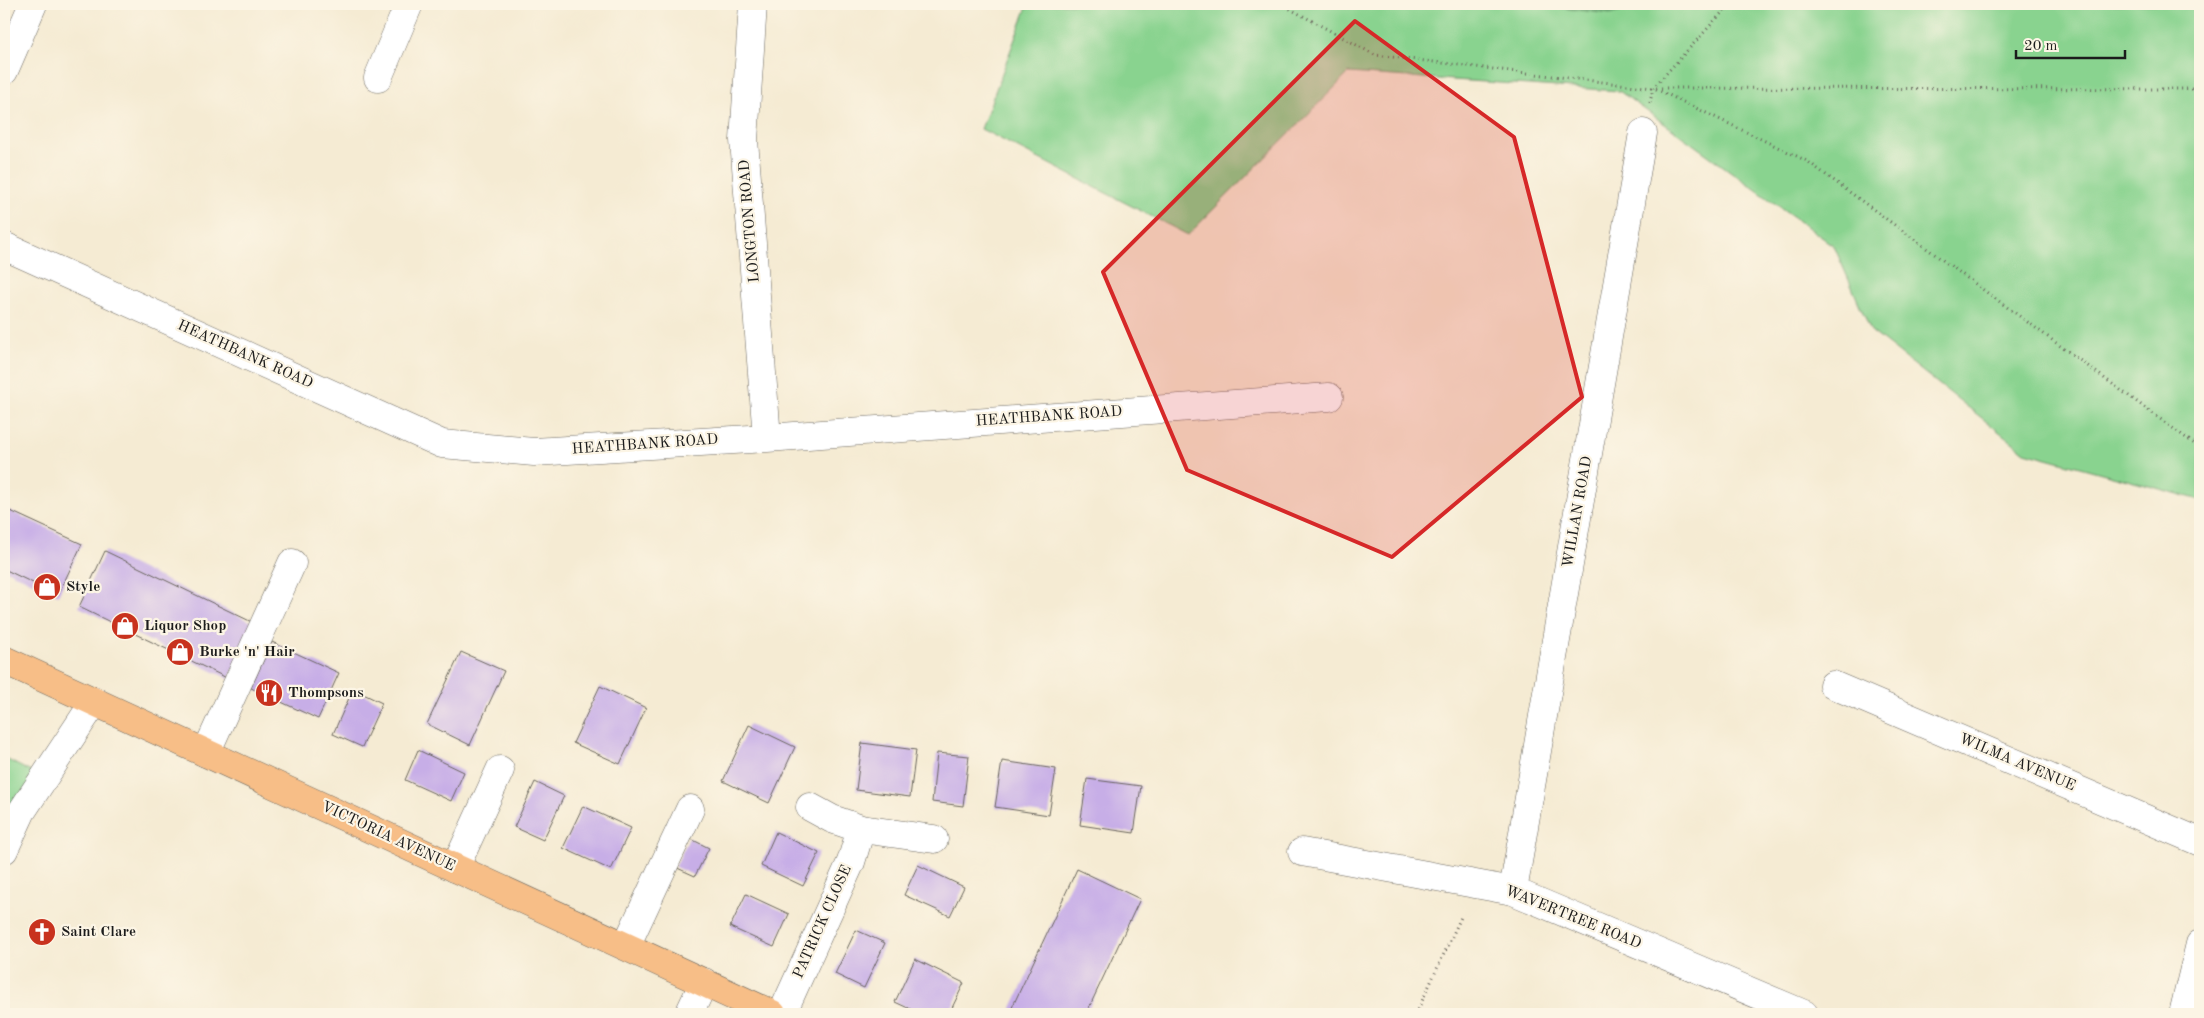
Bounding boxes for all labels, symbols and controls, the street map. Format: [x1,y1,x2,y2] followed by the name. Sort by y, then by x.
[2016,28,2125,60] scale bar
[2024,39,2058,54] text: 20 m
[737,159,763,283] street label: LONGTON ROAD
[175,318,315,392] street label: HEATHBANK ROAD
[975,404,1123,430] street label: HEATHBANK ROAD
[571,432,719,458] street label: HEATHBANK ROAD
[1561,455,1595,569] street label: WILLAN ROAD
[32,572,62,602] shop icon: Style
[66,580,100,595] place label: Style
[110,611,140,641] shop icon: Liquor Shop
[144,619,226,634] place label: Liquor Shop
[165,637,195,667] shop icon: Burke 'n' Hair
[199,645,295,660] place label: Burke 'n' Hair
[254,678,284,708] restaurant icon: Thompsons
[288,686,364,701] place label: Thompsons
[1957,732,2077,794] street label: WILMA AVENUE
[319,799,457,875] street label: VICTORIA AVENUE
[791,863,855,981] street label: PATRICK CLOSE
[1503,884,1643,952] street label: WAVERTREE ROAD
[27,917,57,947] church icon: Saint Clare
[61,925,136,940] place label: Saint Clare

